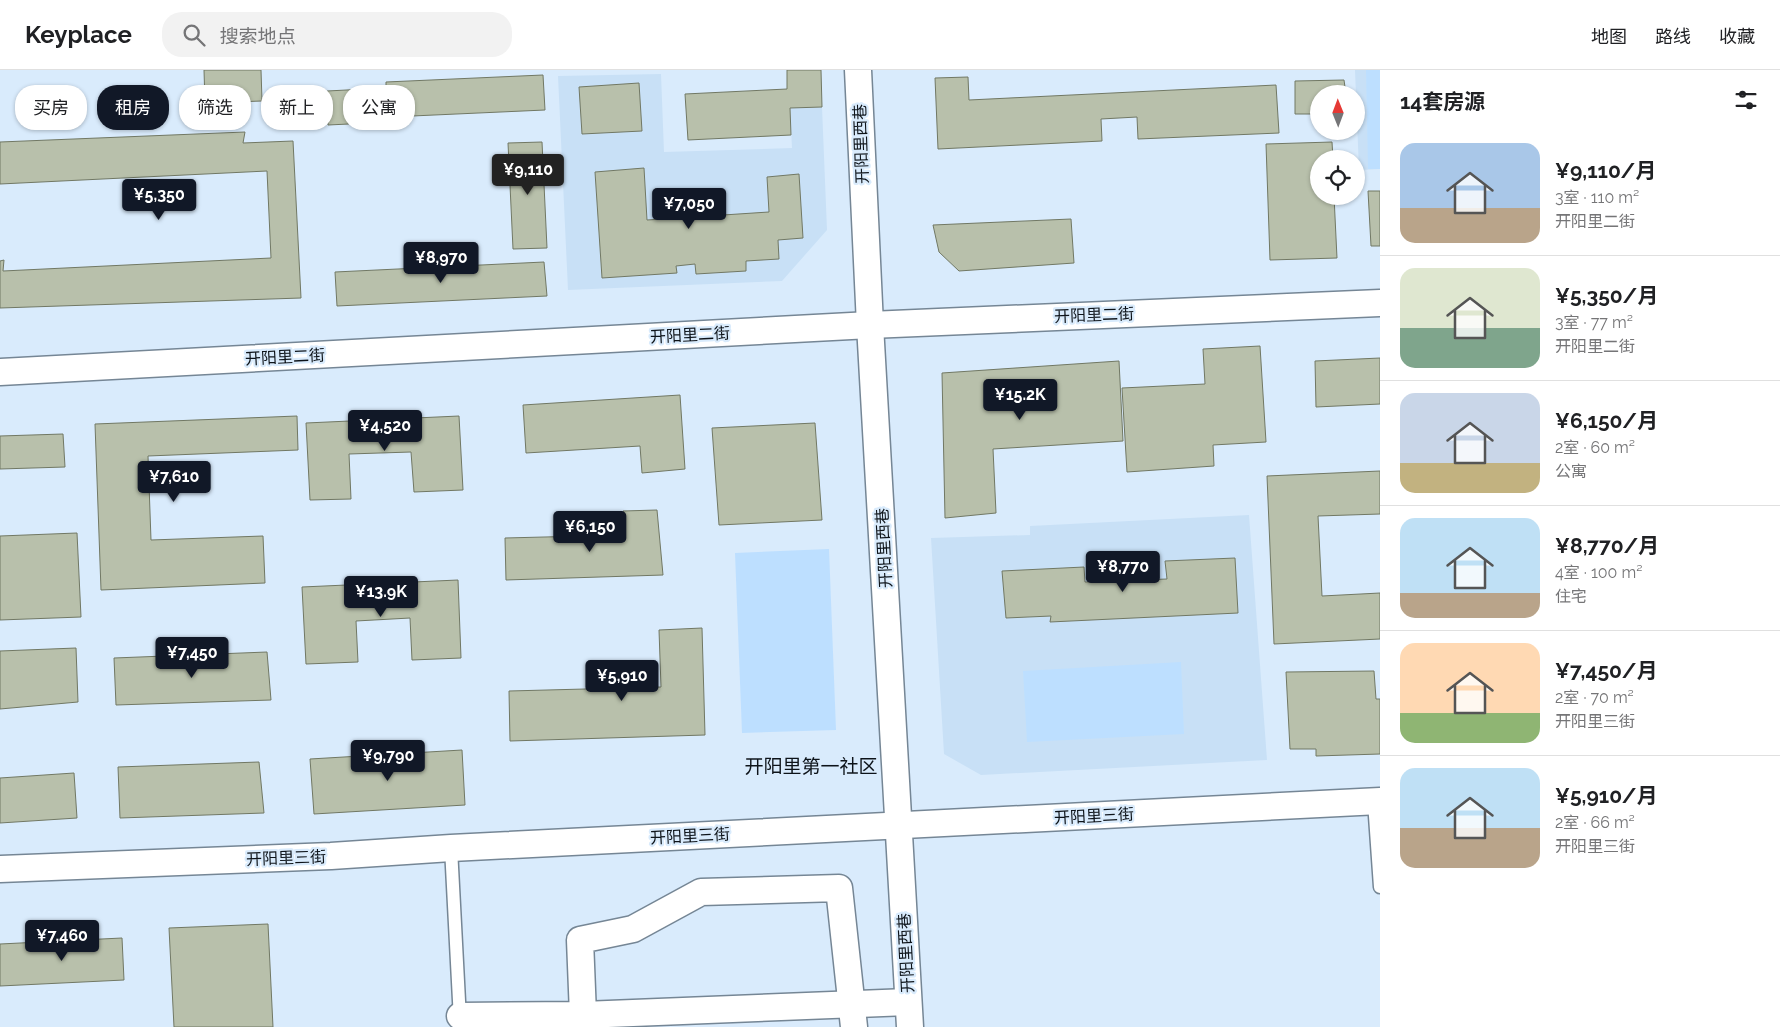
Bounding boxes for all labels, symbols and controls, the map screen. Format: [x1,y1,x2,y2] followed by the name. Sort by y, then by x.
[162,12,512,57] search box
[25,20,132,49] text: Keyplace
[180,21,208,49] icon: search
[220,25,296,47] text: 搜索地点
[1591,26,1627,47] text: 地图
[1655,26,1691,47] text: 路线
[1719,26,1755,47] text: 收藏
[15,85,87,130] chip: 买房
[97,85,169,130] chip: 租房
[179,85,251,130] chip: 筛选
[261,85,333,130] chip: 新上
[343,85,415,130] chip: 公寓
[1310,85,1365,140] north arrow
[1310,85,1365,205] map controls
[1732,86,1760,114] icon: filters
[1400,89,1485,114] text: 14套房源
[850,104,872,184] street label: 开阳里西巷
[1310,150,1365,205] button: locate
[487,154,569,196] pin: ¥9,110
[1555,158,1656,183] text: ¥9,110/月
[503,160,553,179] text: ¥9,110
[1440,163,1500,223] icon: home
[118,178,200,221] pin: ¥5,350
[133,185,185,204] text: ¥5,350
[648,188,730,230] pin: ¥7,050
[1555,188,1639,207] text: 3室 · 110 m²
[663,194,715,213] text: ¥7,050
[1555,212,1635,231] text: 开阳里二街
[400,242,482,284] pin: ¥8,970
[415,248,468,267] text: ¥8,970
[1555,283,1658,308] text: ¥5,350/月
[1440,288,1500,348] icon: home
[1054,304,1134,326] street label: 开阳里二街
[1555,313,1633,332] text: 3室 · 77 m²
[650,323,730,347] street label: 开阳里二街
[1555,337,1635,356] text: 开阳里二街
[245,345,325,369] street label: 开阳里二街
[979,378,1061,421] pin: ¥15.2K
[994,385,1046,404] text: ¥15.2K
[1555,408,1658,433] text: ¥6,150/月
[344,410,426,452] pin: ¥4,520
[1440,413,1500,473] icon: home
[359,416,411,435] text: ¥4,520
[1555,438,1635,457] text: 2室 · 60 m²
[133,460,215,503] pin: ¥7,610
[1555,462,1587,481] text: 公寓
[149,467,199,486] text: ¥7,610
[872,508,896,588] street label: 开阳里西巷
[549,510,631,553] pin: ¥6,150
[564,517,616,536] text: ¥6,150
[1555,533,1659,558] text: ¥8,770/月
[1440,538,1500,598] icon: home
[1082,550,1164,593] pin: ¥8,770
[1097,557,1149,576] text: ¥8,770
[1555,563,1642,582] text: 4室 · 100 m²
[340,576,422,618] pin: ¥13.9K
[355,582,407,601] text: ¥13.9K
[1555,587,1587,606] text: 住宅
[151,636,233,679] pin: ¥7,450
[166,643,218,662] text: ¥7,450
[1555,658,1657,683] text: ¥7,450/月
[581,660,663,702] pin: ¥5,910
[1440,663,1500,723] icon: home
[596,666,648,685] text: ¥5,910
[1555,688,1634,707] text: 2室 · 70 m²
[1555,712,1635,731] text: 开阳里三街
[347,740,429,782] pin: ¥9,790
[362,746,414,765] text: ¥9,790
[744,755,878,777] district label: 开阳里第一社区
[1555,783,1658,808] text: ¥5,910/月
[1440,788,1500,848] icon: home
[1054,804,1134,828] street label: 开阳里三街
[1555,813,1635,832] text: 2室 · 66 m²
[650,824,730,848] street label: 开阳里三街
[1555,837,1635,856] text: 开阳里三街
[246,847,326,869] street label: 开阳里三街
[894,913,918,993] street label: 开阳里西巷
[21,920,103,962] pin: ¥7,460
[36,926,88,945] text: ¥7,460

